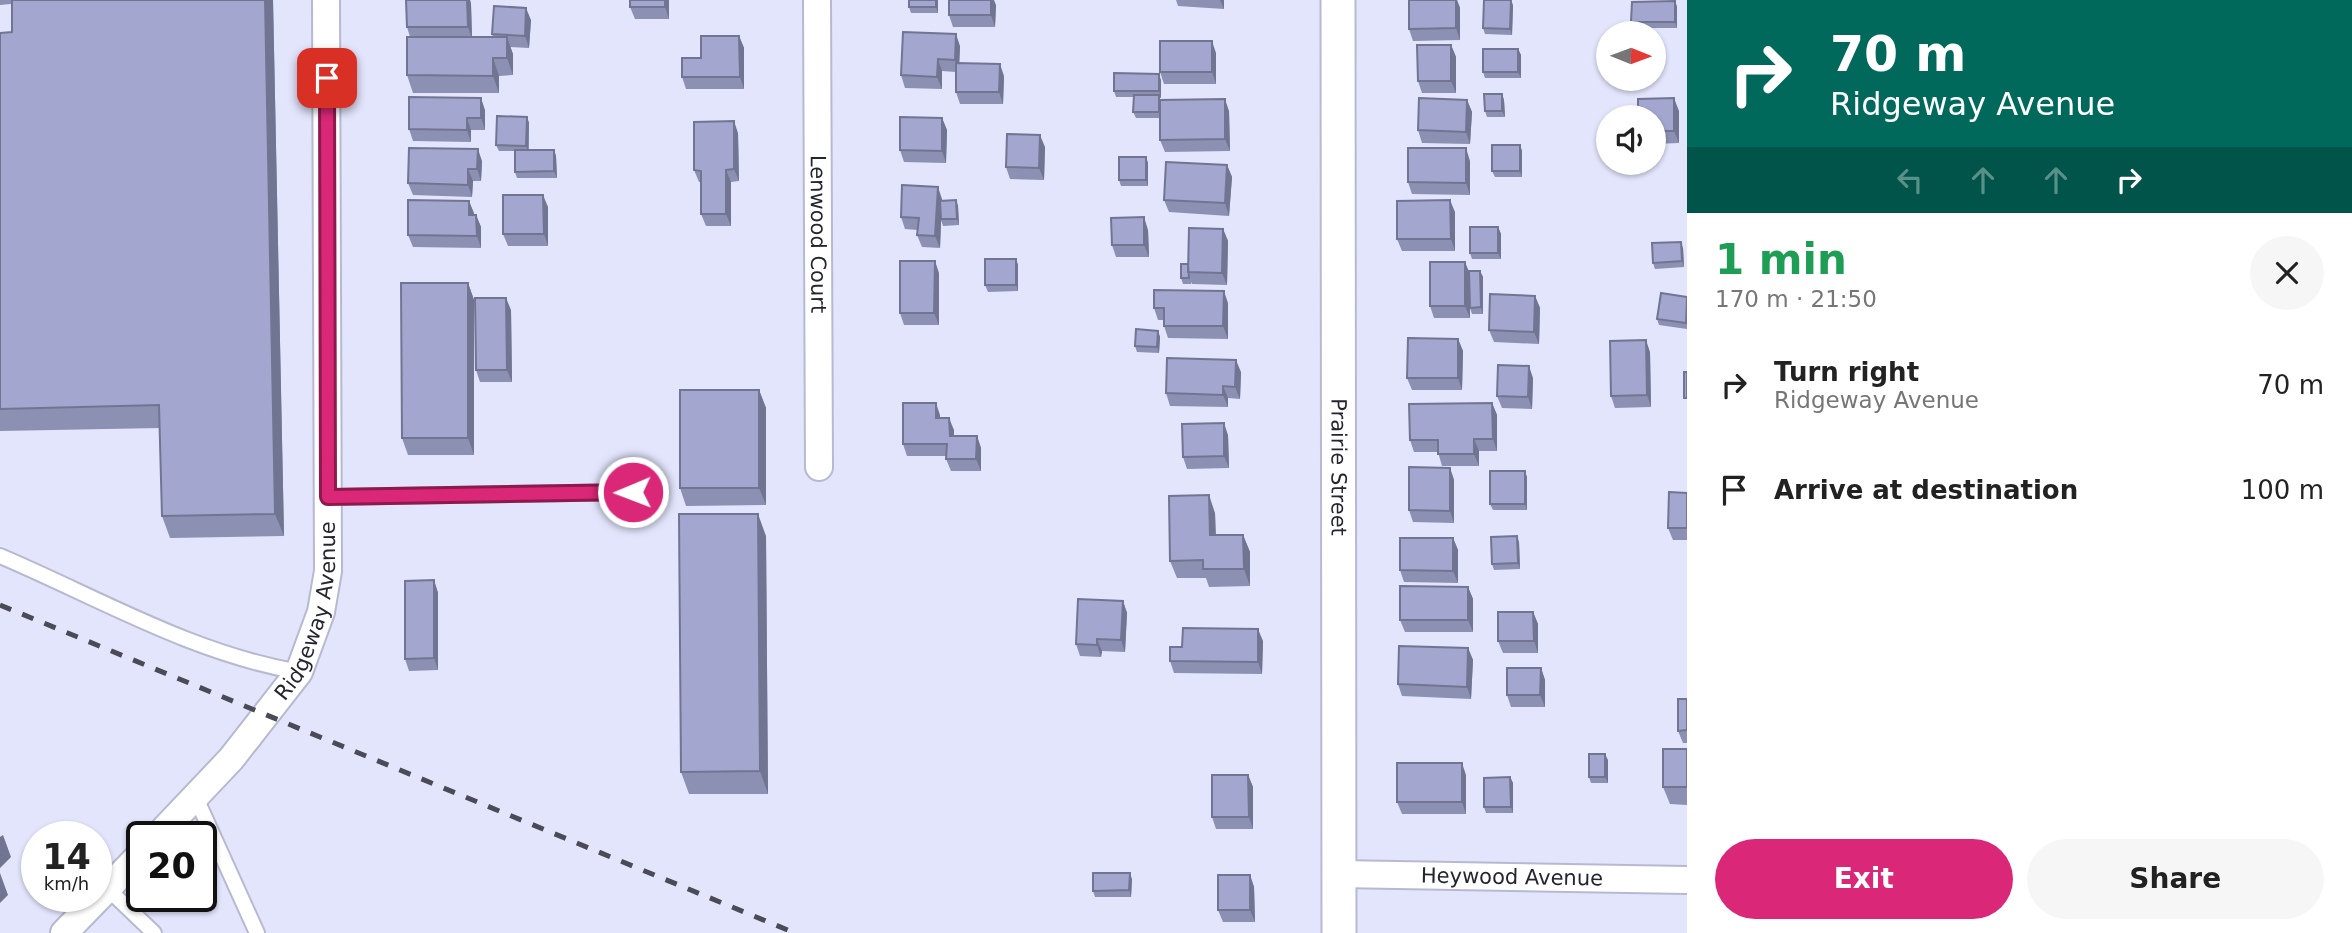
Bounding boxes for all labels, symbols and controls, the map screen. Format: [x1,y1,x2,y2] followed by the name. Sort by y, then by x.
[1596,21,1666,91] north arrow
[1596,21,1666,175] map controls
[1830,26,1966,83] text: 70 m
[1715,28,1806,119] icon: right
[297,48,357,108] pin
[308,59,346,97] icon: arrive
[1830,85,2115,123] text: Ridgeway Avenue
[1596,105,1666,175] button: sound
[806,155,830,313] street label: Lenwood Court
[1891,161,1929,199] icon: left
[1964,161,2002,199] icon: ahead
[2037,161,2075,199] icon: ahead
[2110,161,2148,199] icon: right
[1715,235,1847,284] text: 1 min
[2250,236,2324,310] button: close
[1715,286,1877,312] text: 170 m · 21:50
[1774,357,1919,387] text: Turn right
[1715,366,1753,404] icon: right
[2257,370,2324,400] text: 70 m
[1774,387,1979,413] text: Ridgeway Avenue
[1326,398,1351,536] street label: Prairie Street
[596,455,670,529] position arrow
[1715,471,1753,509] icon: arrive
[1774,475,2078,505] text: Arrive at destination
[2241,475,2324,505] text: 100 m
[270,521,340,705] street label: Ridgeway Avenue
[126,821,217,912] speed limit sign: 20
[42,837,91,877] text: 14
[1715,839,2013,919] button: Exit
[2027,839,2324,919] button: Share
[1421,863,1603,891] street label: Heywood Avenue
[44,873,89,894] text: km/h

